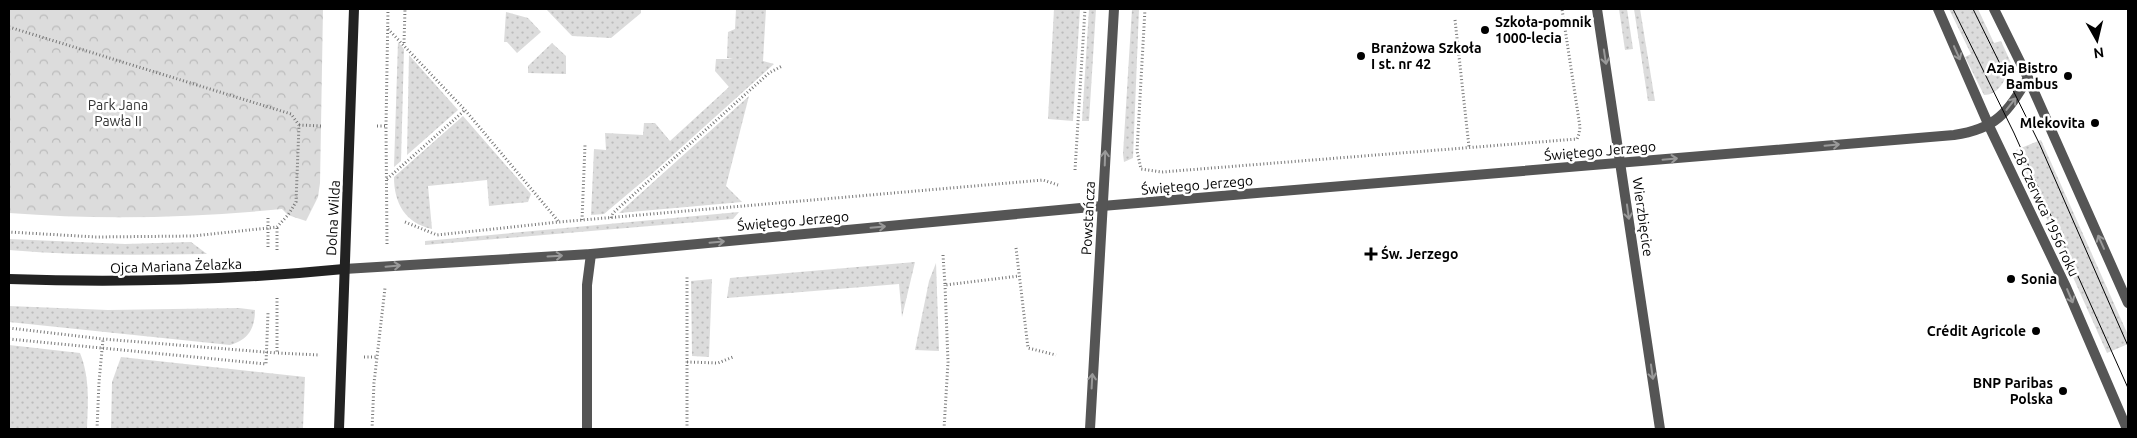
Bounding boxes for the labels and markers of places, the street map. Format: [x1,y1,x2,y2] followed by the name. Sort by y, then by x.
[1495,14,1592,46] place label: Szkoła-pomnik 1000-lecia
[1479,24,1491,36] marker: Szkoła-pomnik 1000-lecia
[1371,40,1482,72] place label: Branżowa Szkoła I st. nr 42
[1355,50,1367,62] marker: Branżowa Szkoła I st. nr 42
[1986,60,2058,92] place label: Azja Bistro Bambus
[2062,70,2074,82] marker: Azja Bistro Bambus
[2020,115,2085,131] place label: Mlekovita
[2089,117,2101,129] marker: Mlekovita
[1381,245,1459,262] place label: Św. Jerzego
[1365,248,1377,260] marker: Św. Jerzego
[2021,271,2057,287] place label: Sonia
[2005,273,2017,285] marker: Sonia
[1927,323,2026,339] place label: Crédit Agricole
[2030,325,2042,337] marker: Crédit Agricole
[1973,375,2053,407] place label: BNP Paribas Polska
[2057,385,2069,397] marker: BNP Paribas Polska

